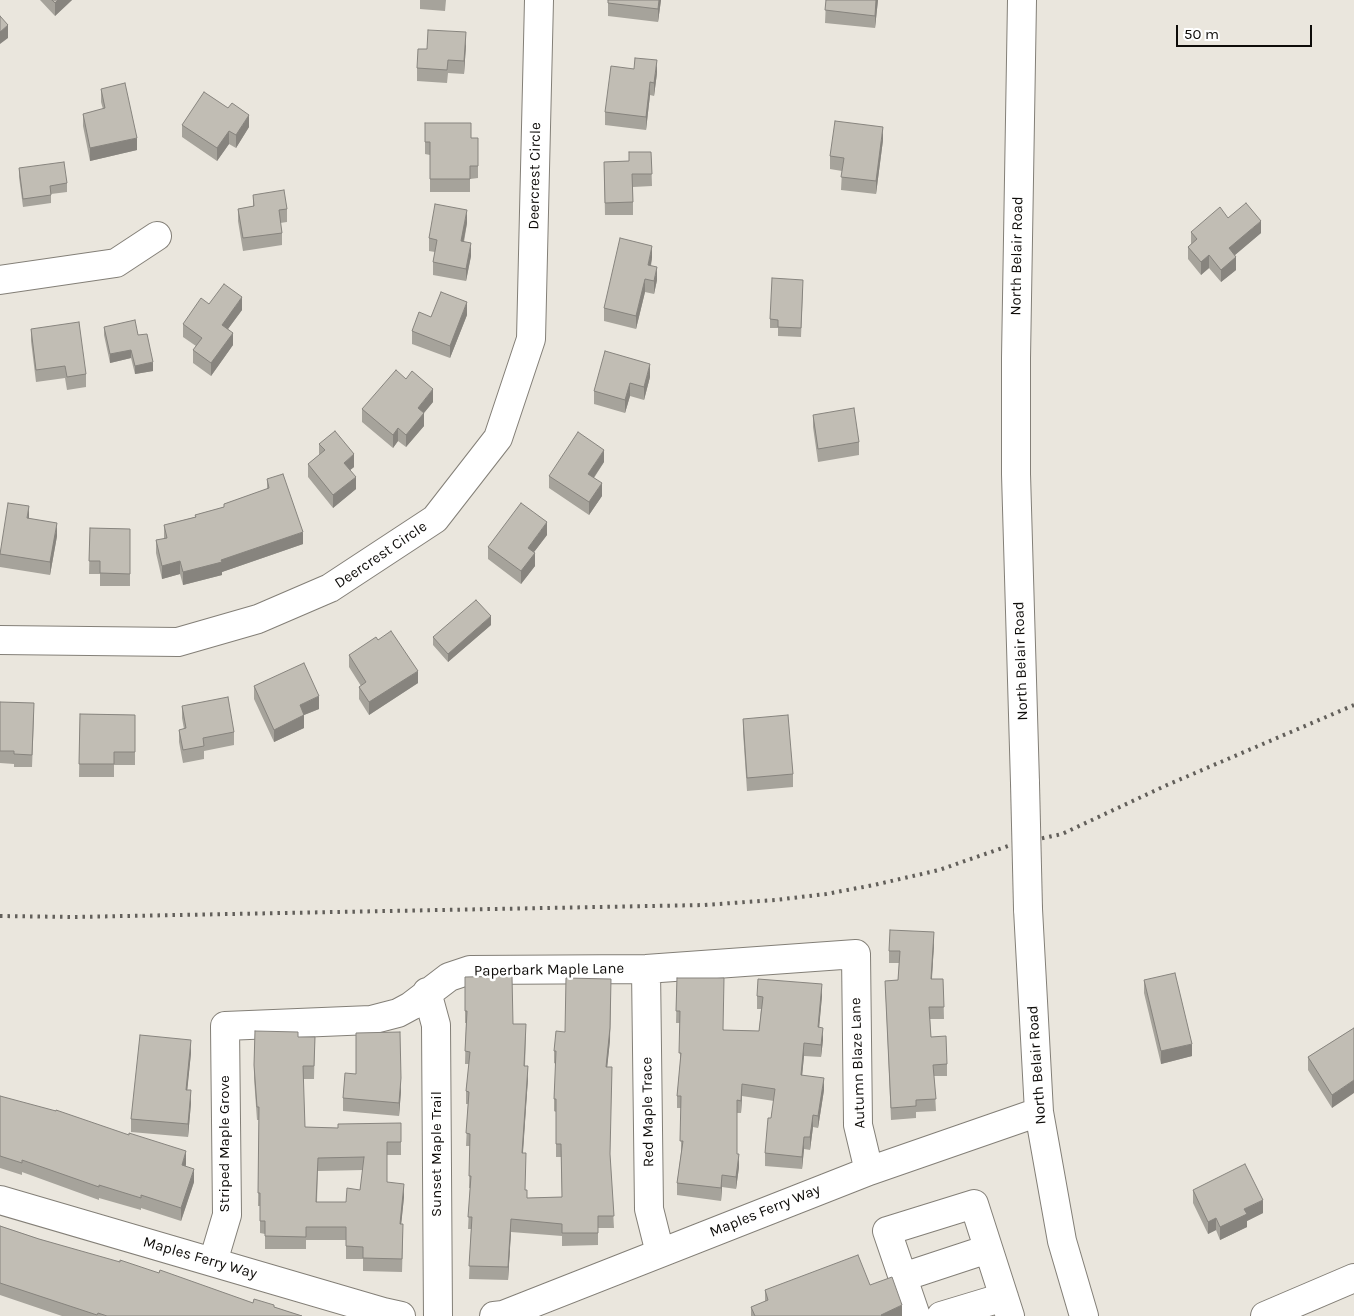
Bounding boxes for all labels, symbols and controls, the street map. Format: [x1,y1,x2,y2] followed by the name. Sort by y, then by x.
[1179,15,1315,47] scale bar
[1184,25,1219,43] text: 50 m
[525,122,545,230] street label: Deercrest Circle
[1007,196,1027,316] street label: North Belair Road
[331,518,431,592] street label: Deercrest Circle
[1010,601,1032,721] street label: North Belair Road
[474,960,624,980] street label: Paperbark Maple Lane
[847,997,869,1129] street label: Autumn Blaze Lane
[1024,1005,1050,1125] street label: North Belair Road
[638,1057,658,1167] street label: Red Maple Trace
[216,1075,234,1213] street label: Striped Maple Grove
[428,1091,446,1217] street label: Sunset Maple Trail
[707,1181,823,1241] street label: Maples Ferry Way
[141,1233,259,1283] street label: Maples Ferry Way

